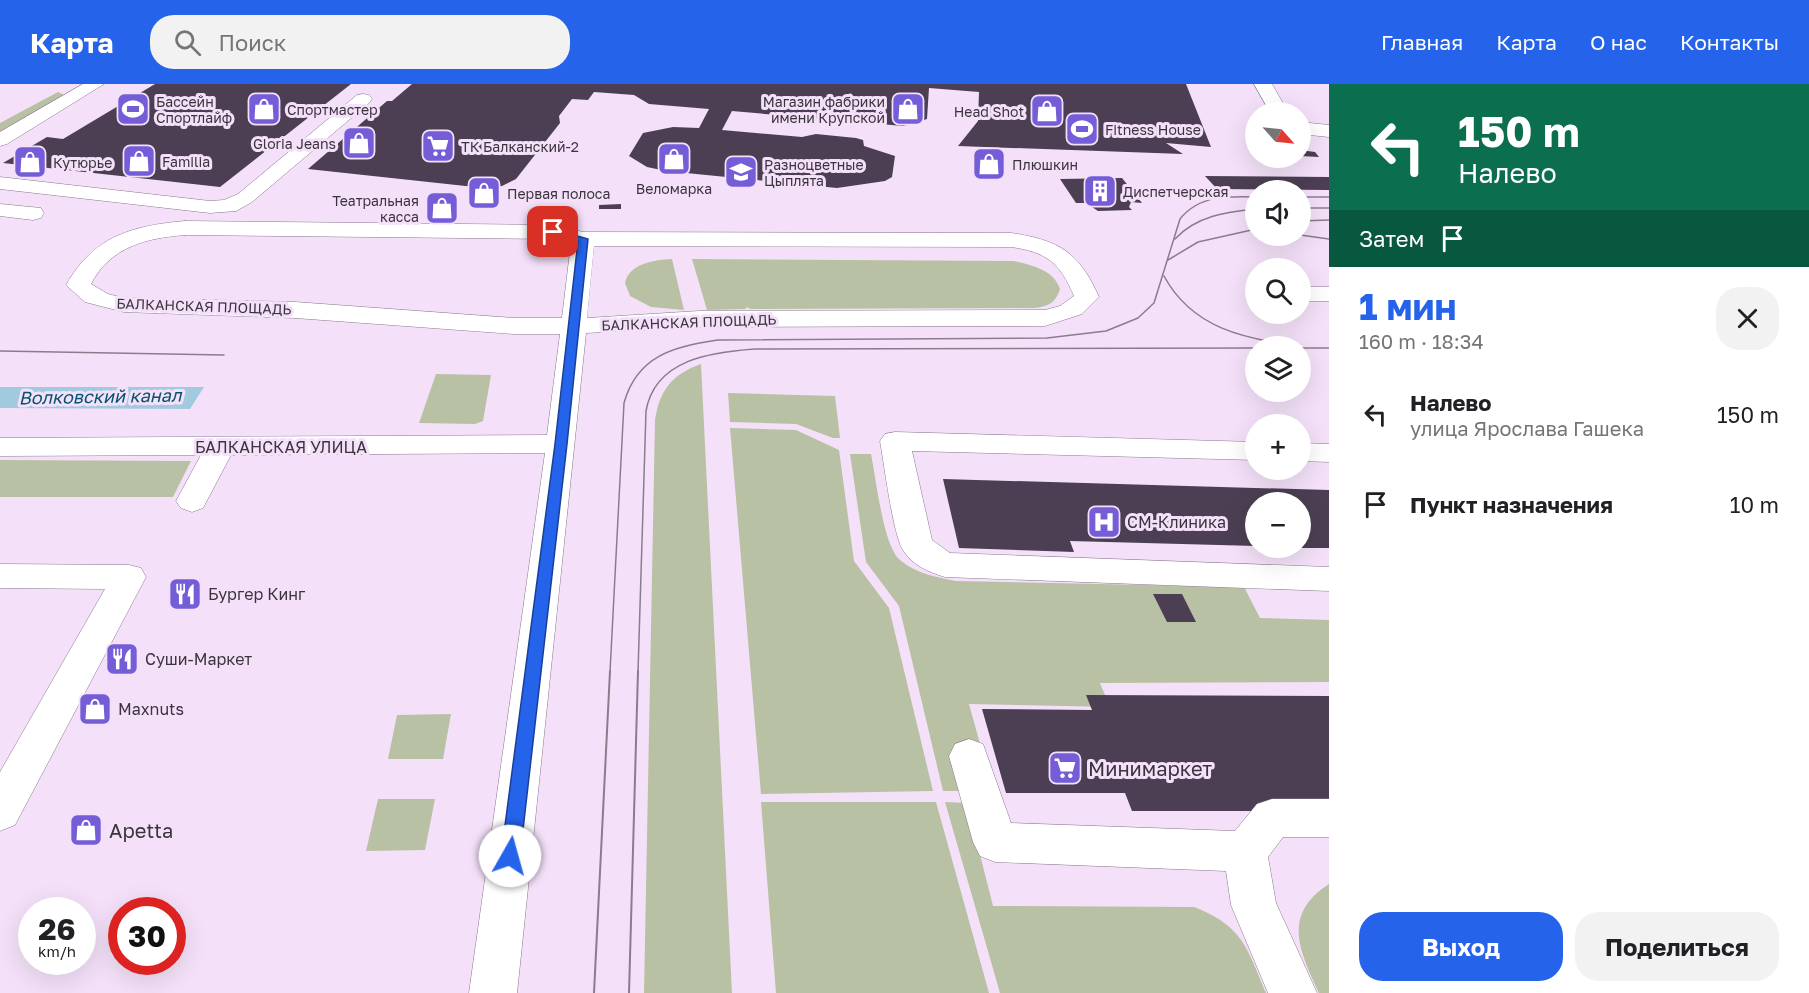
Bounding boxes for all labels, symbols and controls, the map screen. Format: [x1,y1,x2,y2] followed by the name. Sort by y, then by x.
[150,15,570,69] search box
[30,26,114,59] text: Карта
[171,26,204,59] icon: search
[219,29,286,56] text: Поиск
[1381,29,1463,55] text: Главная
[1496,29,1557,55] text: Карта
[1590,29,1647,55] text: О нас
[1680,29,1779,55] text: Контакты
[115,91,151,127] sports icon: Бассейн Спортлайф
[246,91,282,127] shop icon: Спортмастер
[890,91,926,127] shop icon: Магазин фабрики имени Крупской
[156,93,232,126] place label: Бассейн Спортлайф
[763,93,885,126] place label: Магазин фабрики имени Крупской
[1029,93,1065,129] shop icon: Head Shot
[287,101,378,118] place label: Спортмастер
[1245,102,1311,168] north arrow
[1245,102,1311,558] map controls
[954,103,1024,120] place label: Head Shot
[1458,106,1580,156] text: 150 m
[1359,108,1437,186] icon: left
[1064,111,1100,147] sports icon: Fitness House
[1105,121,1201,138] place label: Fitness House
[341,125,377,161] shop icon: Gloria Jeans
[420,128,456,164] supermarket icon: ТК Балканский-2
[253,135,336,152] place label: Gloria Jeans
[461,138,579,155] place label: ТК Балканский-2
[656,141,692,177] shop icon: Веломарка
[121,143,157,179] shop icon: Familia
[12,144,48,180] shop icon: Кутюрье
[971,146,1007,182] shop icon: Плюшкин
[162,153,210,170] place label: Familia
[53,154,112,171] place label: Кутюрье
[723,154,759,190] school or university icon: Разноцветные Цыплята
[764,156,864,189] place label: Разноцветные Цыплята
[1012,156,1078,173] place label: Плюшкин
[1458,157,1557,189] text: Налево
[1082,173,1118,209] building icon: Диспетчерская
[466,175,502,211] shop icon: Первая полоса
[636,180,712,197] place label: Веломарка
[1245,180,1311,246] button: sound
[1123,183,1229,200] place label: Диспетчерская
[507,185,610,202] place label: Первая полоса
[424,190,460,226] shop icon: Театральная касса
[332,192,419,225] place label: Театральная касса
[527,206,578,257] pin
[536,215,569,248] icon: arrive
[1436,222,1469,255] icon: arrive
[1359,225,1424,252] text: Затем
[1245,258,1311,324] button: search
[1359,285,1456,328] text: 1 мин
[1716,287,1779,350] button: close
[116,294,292,318] street label: БАЛКАНСКАЯ ПЛОЩАДЬ
[601,310,777,334] street label: БАЛКАНСКАЯ ПЛОЩАДЬ
[1359,329,1484,353] text: 160 m · 18:34
[1245,336,1311,402] button: layers
[18,384,183,408] water label: Волковский канал
[1410,389,1492,416] text: Налево
[1359,398,1392,431] icon: left
[1717,401,1779,428] text: 150 m
[1245,414,1311,480] button: +
[1410,416,1644,440] text: улица Ярослава Гашека
[195,437,367,457] street label: БАЛКАНСКАЯ УЛИЦА
[1359,488,1392,521] icon: arrive
[1410,491,1613,518] text: Пункт назначения
[1730,491,1779,518] text: 10 m
[1245,492,1311,558] button: −
[1086,504,1122,540] hospital icon: СМ-Клиника
[1127,512,1226,532] place label: СМ-Клиника
[167,576,203,612] restaurant icon: Бургер Кинг
[208,584,306,604] place label: Бургер Кинг
[104,641,140,677] restaurant icon: Суши-Маркет
[145,649,252,669] place label: Суши-Маркет
[77,691,113,727] shop icon: Maxnuts
[118,699,184,719] place label: Maxnuts
[1047,750,1083,786] supermarket icon: Минимаркет
[1088,756,1212,780] place label: Минимаркет
[68,812,104,848] shop icon: Apetta
[109,818,173,842] place label: Apetta
[478,824,542,888] position arrow
[108,897,186,975] speed limit sign: 30
[38,911,76,947] text: 26
[1359,912,1563,981] button: Выход
[1575,912,1779,981] button: Поделиться
[38,942,76,960] text: km/h

